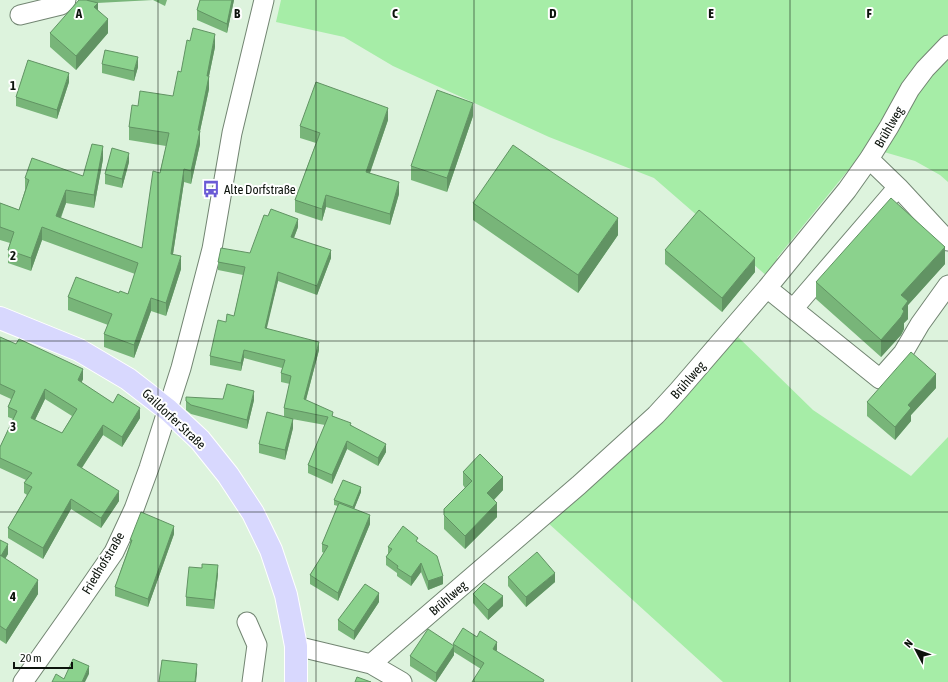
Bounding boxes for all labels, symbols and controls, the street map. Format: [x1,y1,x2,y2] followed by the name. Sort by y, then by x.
[75,6,83,21] text: A
[234,6,241,21] text: B
[392,6,398,21] text: C
[549,6,557,21] text: D
[708,6,714,21] text: E
[866,6,872,21] text: F
[10,78,16,93] text: 1
[871,103,907,150] street label: Brühlweg
[201,179,221,199] bus stop icon: Alte Dorfstraße
[224,182,296,197] place label: Alte Dorfstraße
[10,248,16,263] text: 2
[668,358,709,402] street label: Brühlweg
[139,386,209,452] street label: Gaildorfer Straße
[10,419,16,434] text: 3
[79,529,127,597] street label: Friedhofstraße
[426,577,470,618] street label: Brühlweg
[9,589,16,604] text: 4
[896,630,936,670] north arrow
[902,637,915,650] text: N
[14,644,72,670] scale bar
[20,651,42,665] text: 20 m

